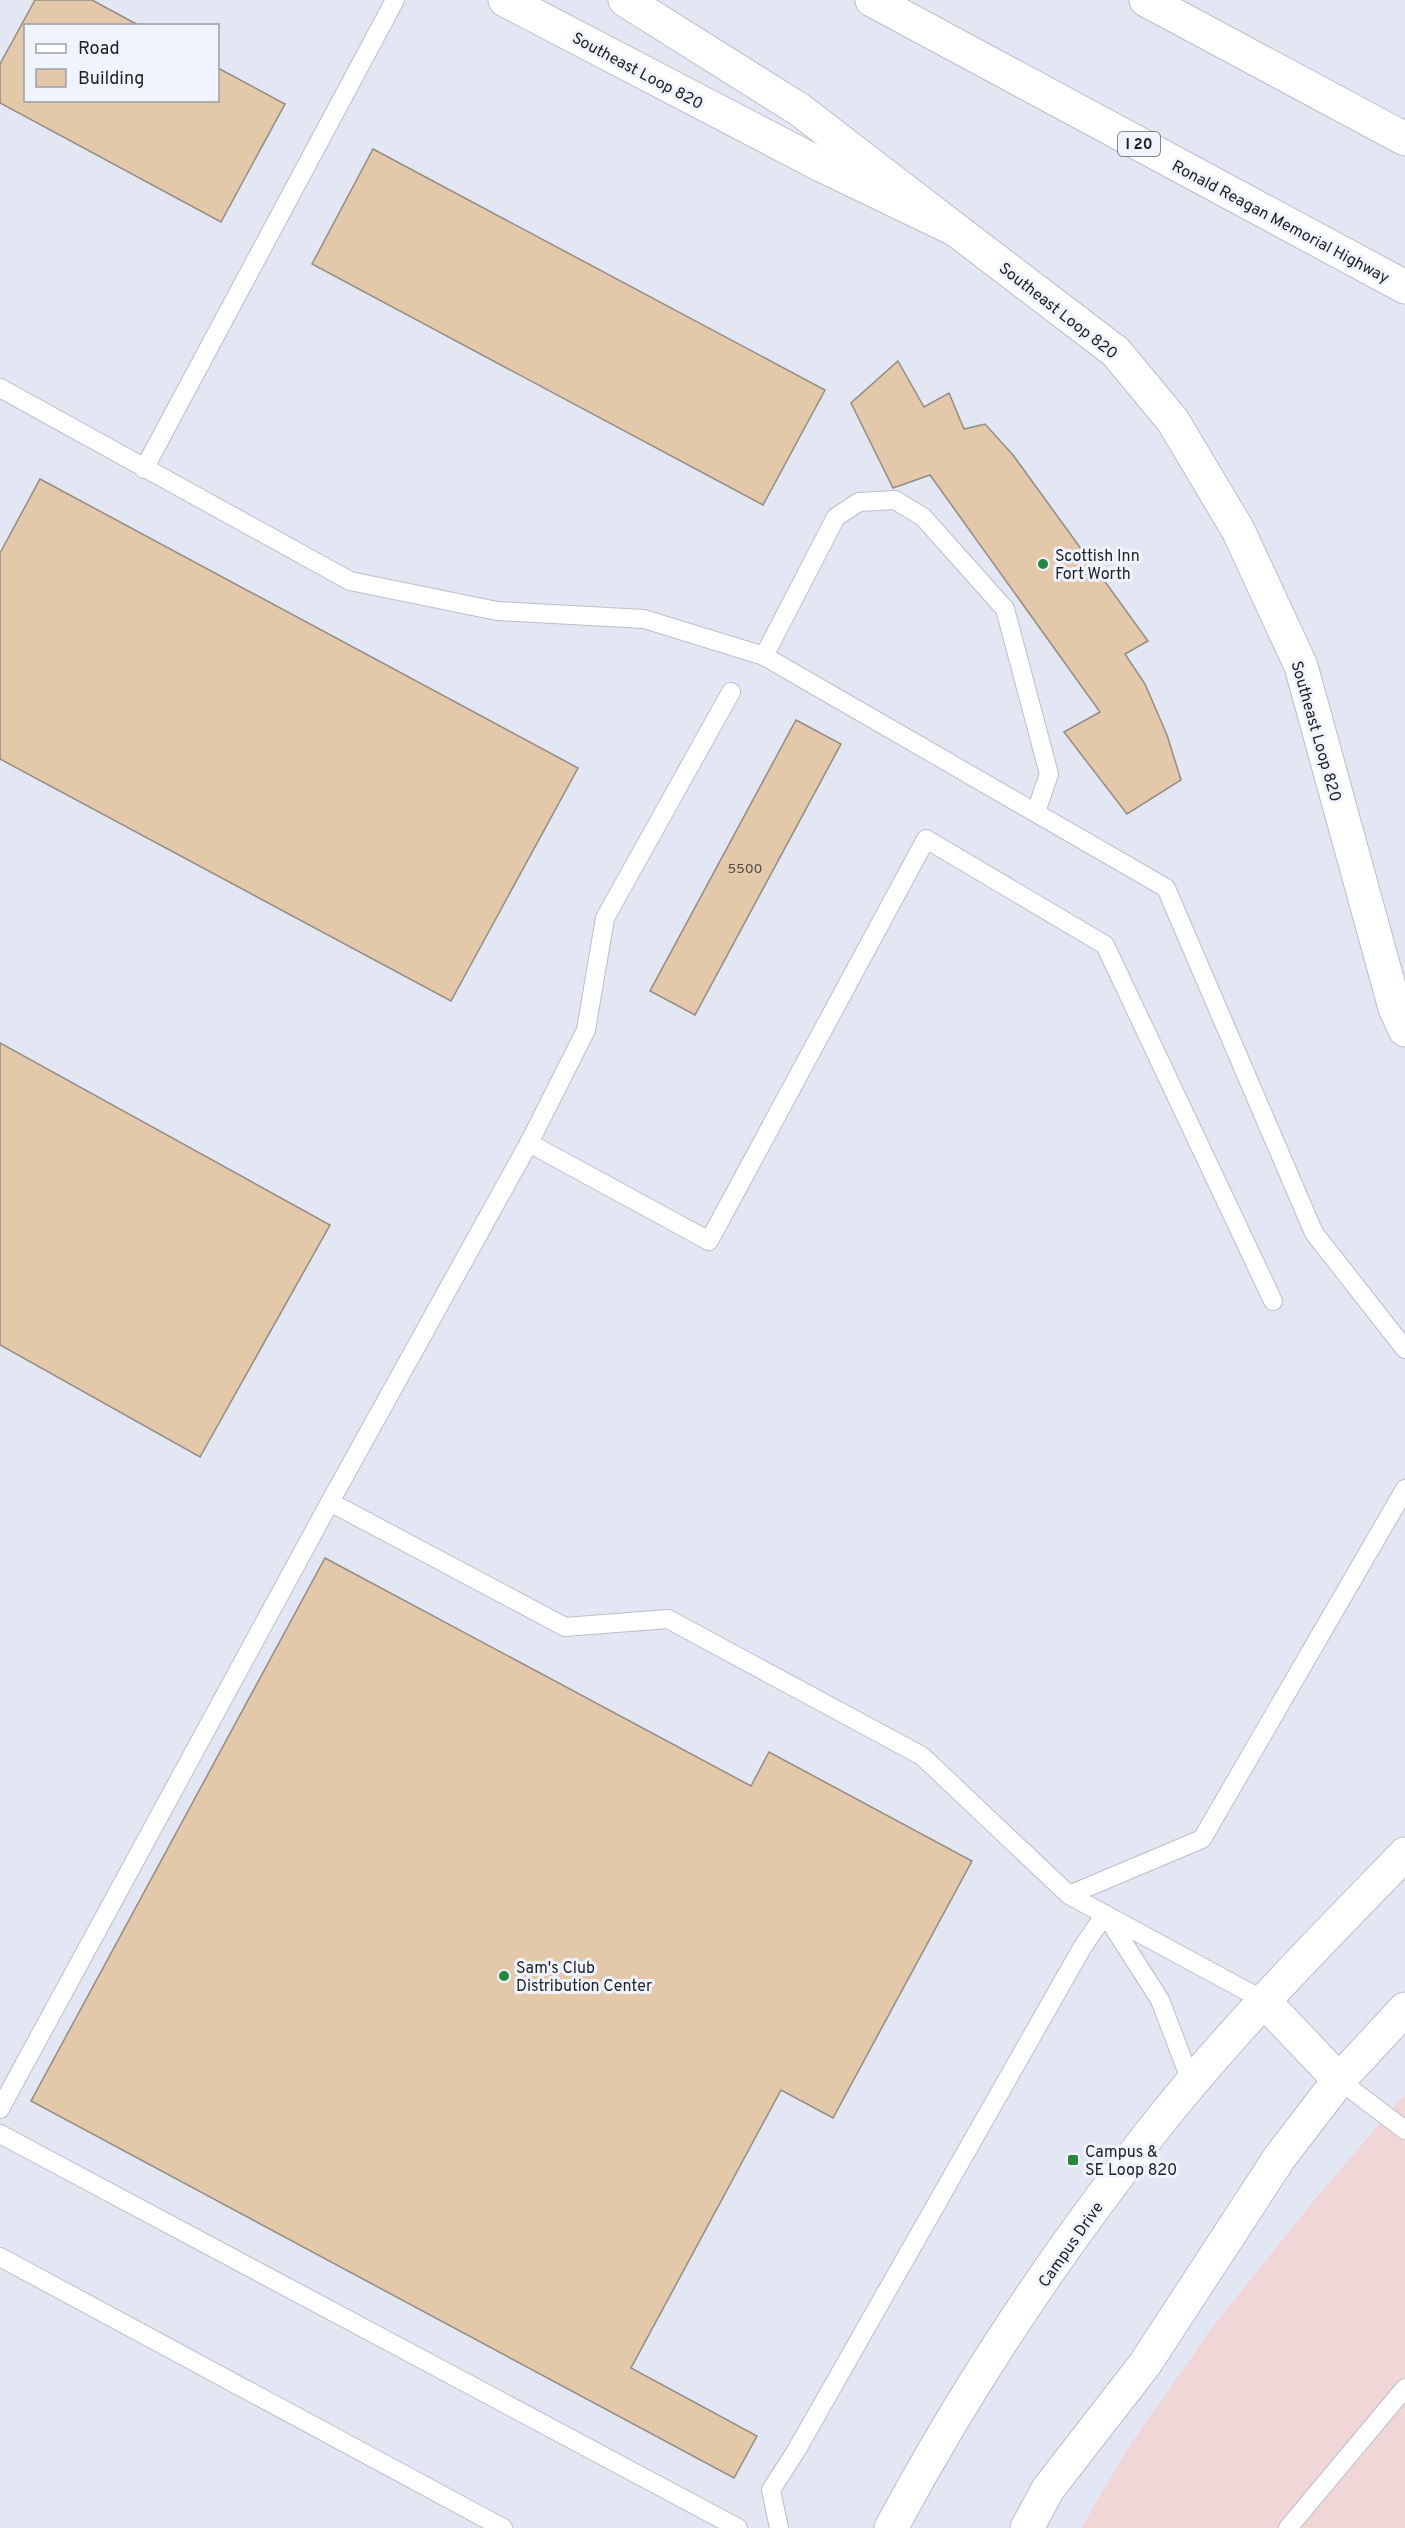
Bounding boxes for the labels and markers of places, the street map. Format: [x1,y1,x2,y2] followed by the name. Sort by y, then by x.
[1055,547,1140,585] place label: Scottish Inn Fort Worth
[1036,557,1050,571] marker: Scottish Inn Fort Worth
[516,1959,652,1997] place label: Sam's Club Distribution Center
[497,1969,511,1983] marker: Sam's Club Distribution Center
[1085,2143,1177,2181] place label: Campus & SE Loop 820
[1066,2153,1080,2167] marker: Campus & SE Loop 820

